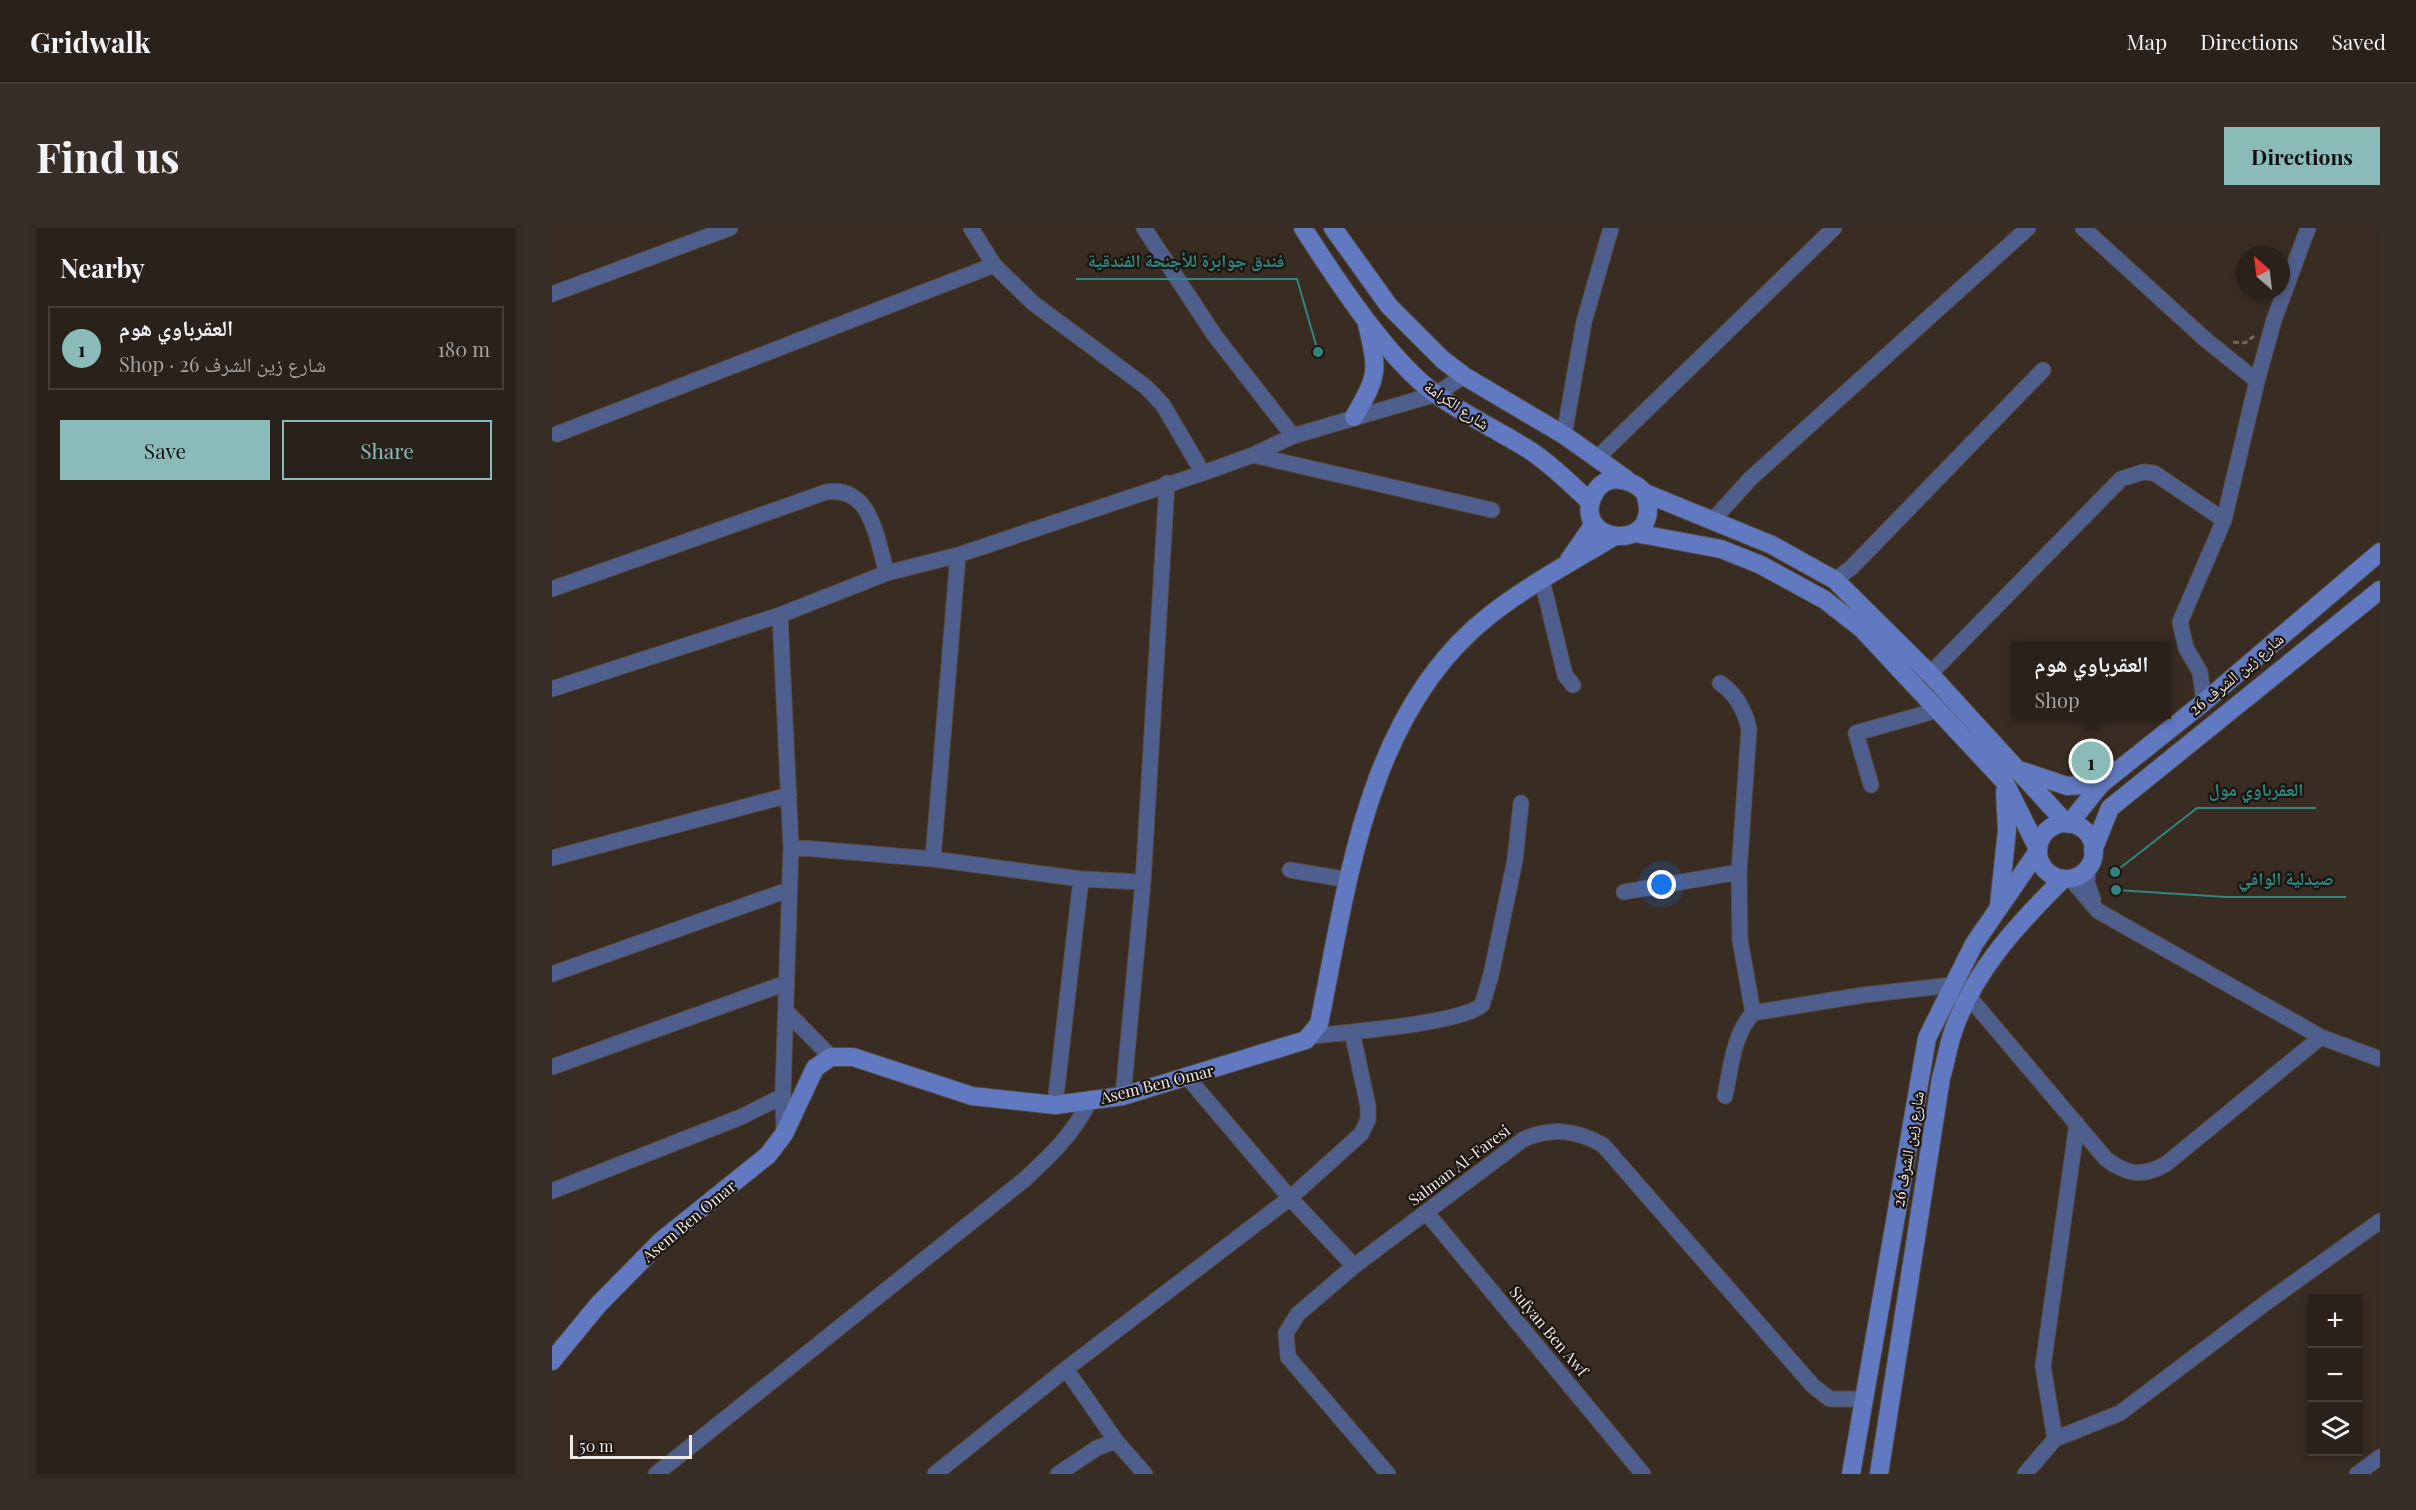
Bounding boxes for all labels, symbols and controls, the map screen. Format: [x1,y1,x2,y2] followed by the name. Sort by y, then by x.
[30,23,151,60] text: Gridwalk
[2126,27,2167,55] text: Map
[2200,27,2298,55] text: Directions
[2331,27,2386,55] text: Saved
[2224,127,2380,185] button: Directions
[36,128,180,184] text: Find us
[1076,243,1297,279] callout: فندق جوابرة للأجنحة الفندقية
[2236,246,2290,300] north arrow
[1088,248,1284,272] text: فندق جوابرة للأجنحة الفندقية
[60,250,145,285] text: Nearby
[119,312,233,342] text: العقرباوي هوم
[78,335,85,362] text: 1
[437,335,490,362] text: 180 m
[119,350,326,377] text: Shop · شارع زين الشرف 26
[1420,375,1494,435] street label: شارع الكرامة
[60,420,270,480] button: Save
[282,420,492,480] button: Share
[2184,628,2288,720] street label: شارع زين الشرف 26
[2012,641,2171,719] popup
[2034,648,2149,678] text: العقرباوي هوم
[2034,686,2080,713] text: Shop
[2072,738,2110,784] pin: 1
[2197,772,2316,808] callout: العقرباوي مول
[2209,777,2303,804] text: العقرباوي مول
[2226,861,2346,897] callout: صيدلية الوافي
[2238,866,2334,893] text: صيدلية الوافي
[1647,870,1676,899] your location
[1097,1059,1216,1108] street label: Asem Ben Omar
[1887,1089,1929,1209] street label: شارع زين الشرف 26
[1403,1119,1514,1210] street label: Salman Al-Faresi
[637,1175,740,1267] street label: Asem Ben Omar
[1506,1281,1594,1381] street label: Sufyan Ben Awf
[2308,1294,2362,1456] map controls
[2308,1294,2362,1348] button: +
[2308,1348,2362,1402] button: −
[2308,1402,2362,1456] button: layers
[570,1432,692,1460] scale bar
[579,1435,613,1456] text: 50 m

